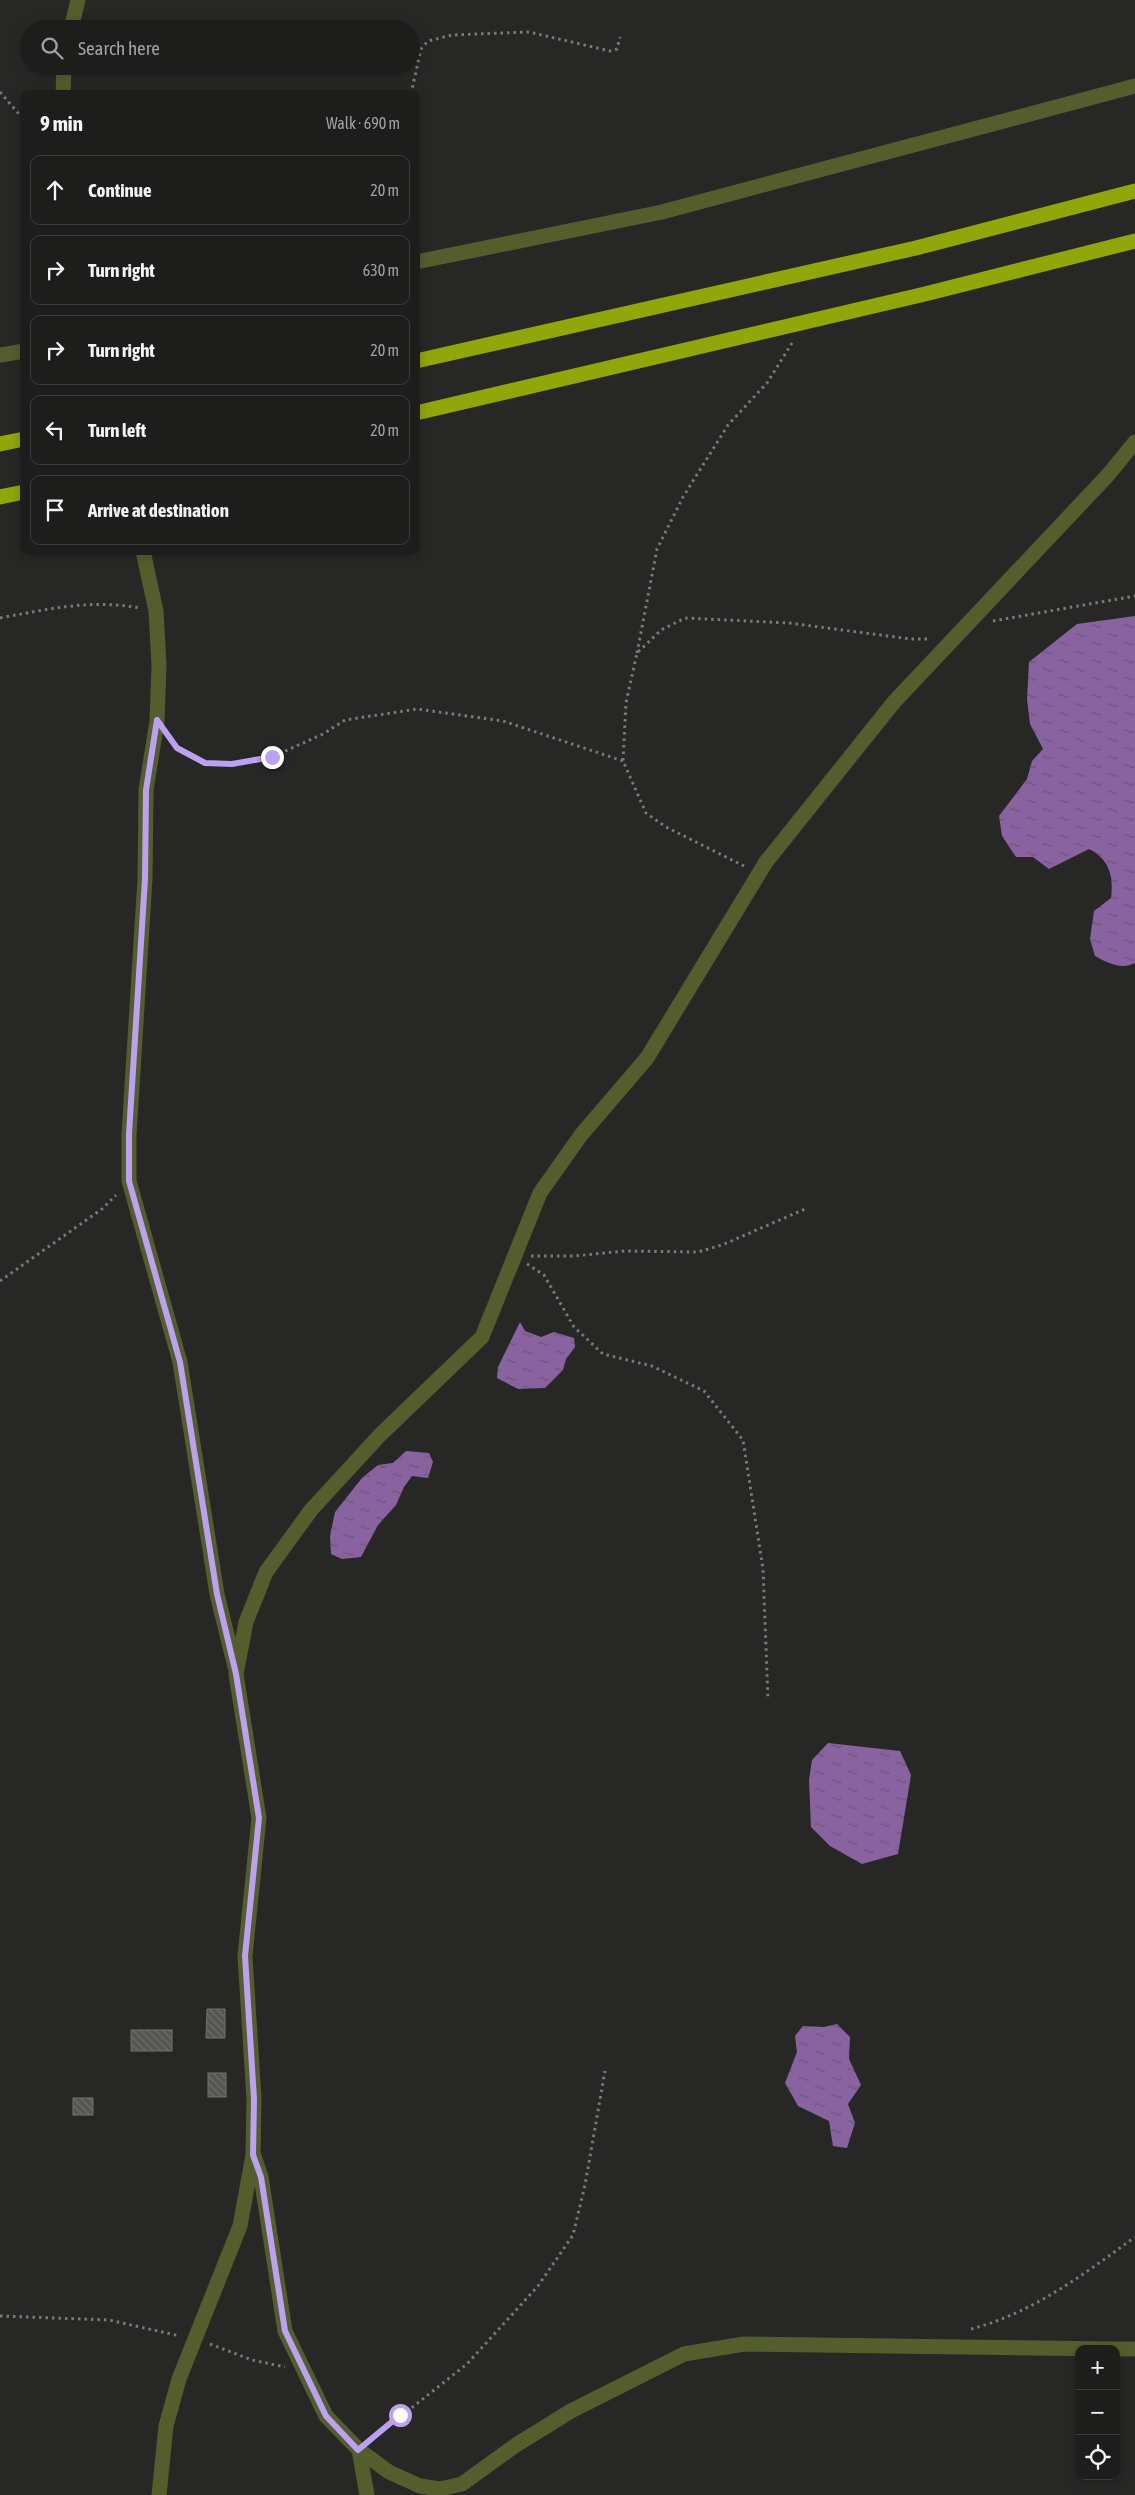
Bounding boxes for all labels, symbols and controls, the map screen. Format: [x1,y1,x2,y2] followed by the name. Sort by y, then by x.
[20,20,420,75] search box
[38,34,66,62] icon: search
[78,37,160,59] text: Search here
[40,111,83,135] text: 9 min
[326,114,400,132] text: Walk · 690 m
[41,176,69,204] icon: ahead
[88,179,152,201] text: Continue
[370,181,399,199] text: 20 m
[41,256,69,284] icon: right
[88,259,155,281] text: Turn right
[363,261,399,279] text: 630 m
[41,336,69,364] icon: right
[88,339,155,361] text: Turn right
[370,341,399,359] text: 20 m
[41,416,69,444] icon: left
[88,419,146,441] text: Turn left
[370,421,399,439] text: 20 m
[41,496,69,524] icon: arrive
[88,499,229,521] text: Arrive at destination
[261,746,284,769] route end
[1075,2345,1120,2480] map controls
[1075,2345,1120,2390] button: +
[1075,2390,1120,2435] button: −
[389,2404,412,2427] route start
[1075,2435,1120,2480] button: locate

